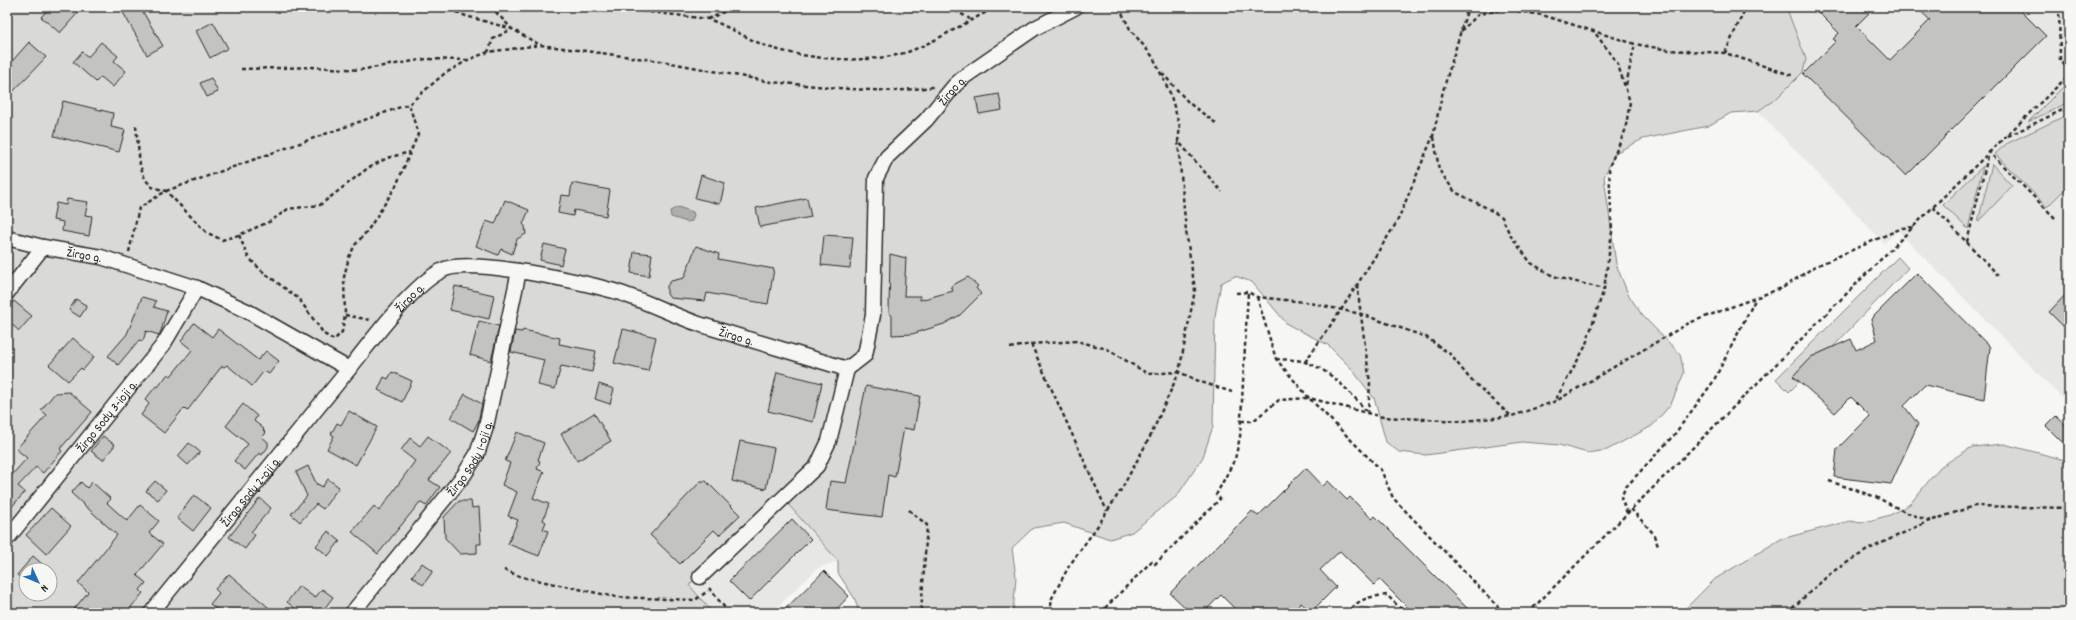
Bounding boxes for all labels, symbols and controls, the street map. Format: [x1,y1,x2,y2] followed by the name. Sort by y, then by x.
[935,72,972,111] street label: Žirgo g.
[65,244,103,269] street label: Žirgo g.
[392,279,430,318] street label: Žirgo g.
[716,324,755,352] street label: Žirgo g.
[73,377,143,458] street label: Žirgo Sodų 3-ioji g.
[443,420,499,502] street label: Žirgo Sodų 1-oji g.
[217,453,286,532] street label: Žirgo Sodų 2-oji g.
[18,562,58,602] north arrow
[36,580,51,595] text: N

